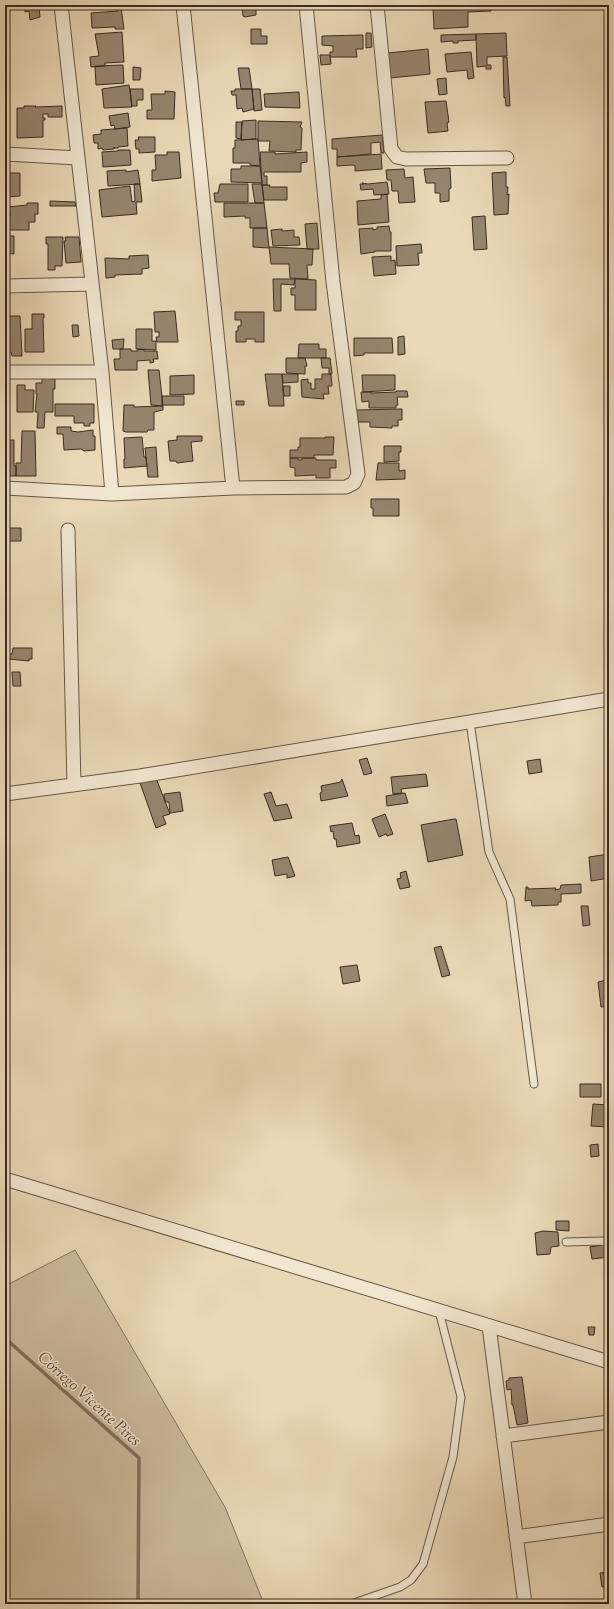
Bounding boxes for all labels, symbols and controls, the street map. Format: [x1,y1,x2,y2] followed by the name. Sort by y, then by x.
[32,1347,145,1453] water label: Córrego Vicente Pires

